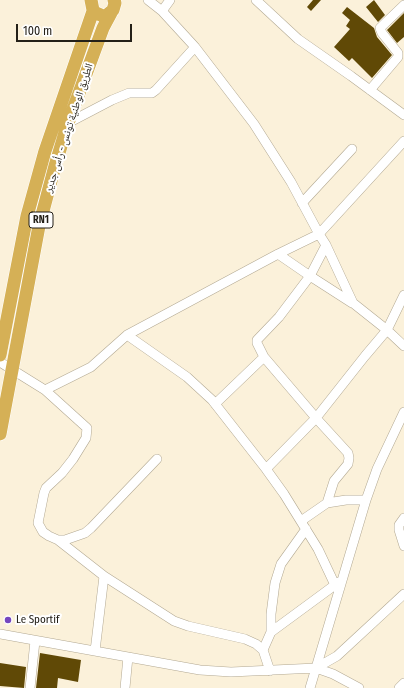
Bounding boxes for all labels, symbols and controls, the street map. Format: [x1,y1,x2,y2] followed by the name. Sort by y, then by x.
[18,16,134,42] scale bar
[23,24,52,38] text: 100 m
[42,62,96,194] street label: الطريق الوطنية تونس - رأس جدير
[29,212,53,228] road number: RN1
[16,613,59,627] place label: Le Sportif
[3,615,13,625] marker: Le Sportif

